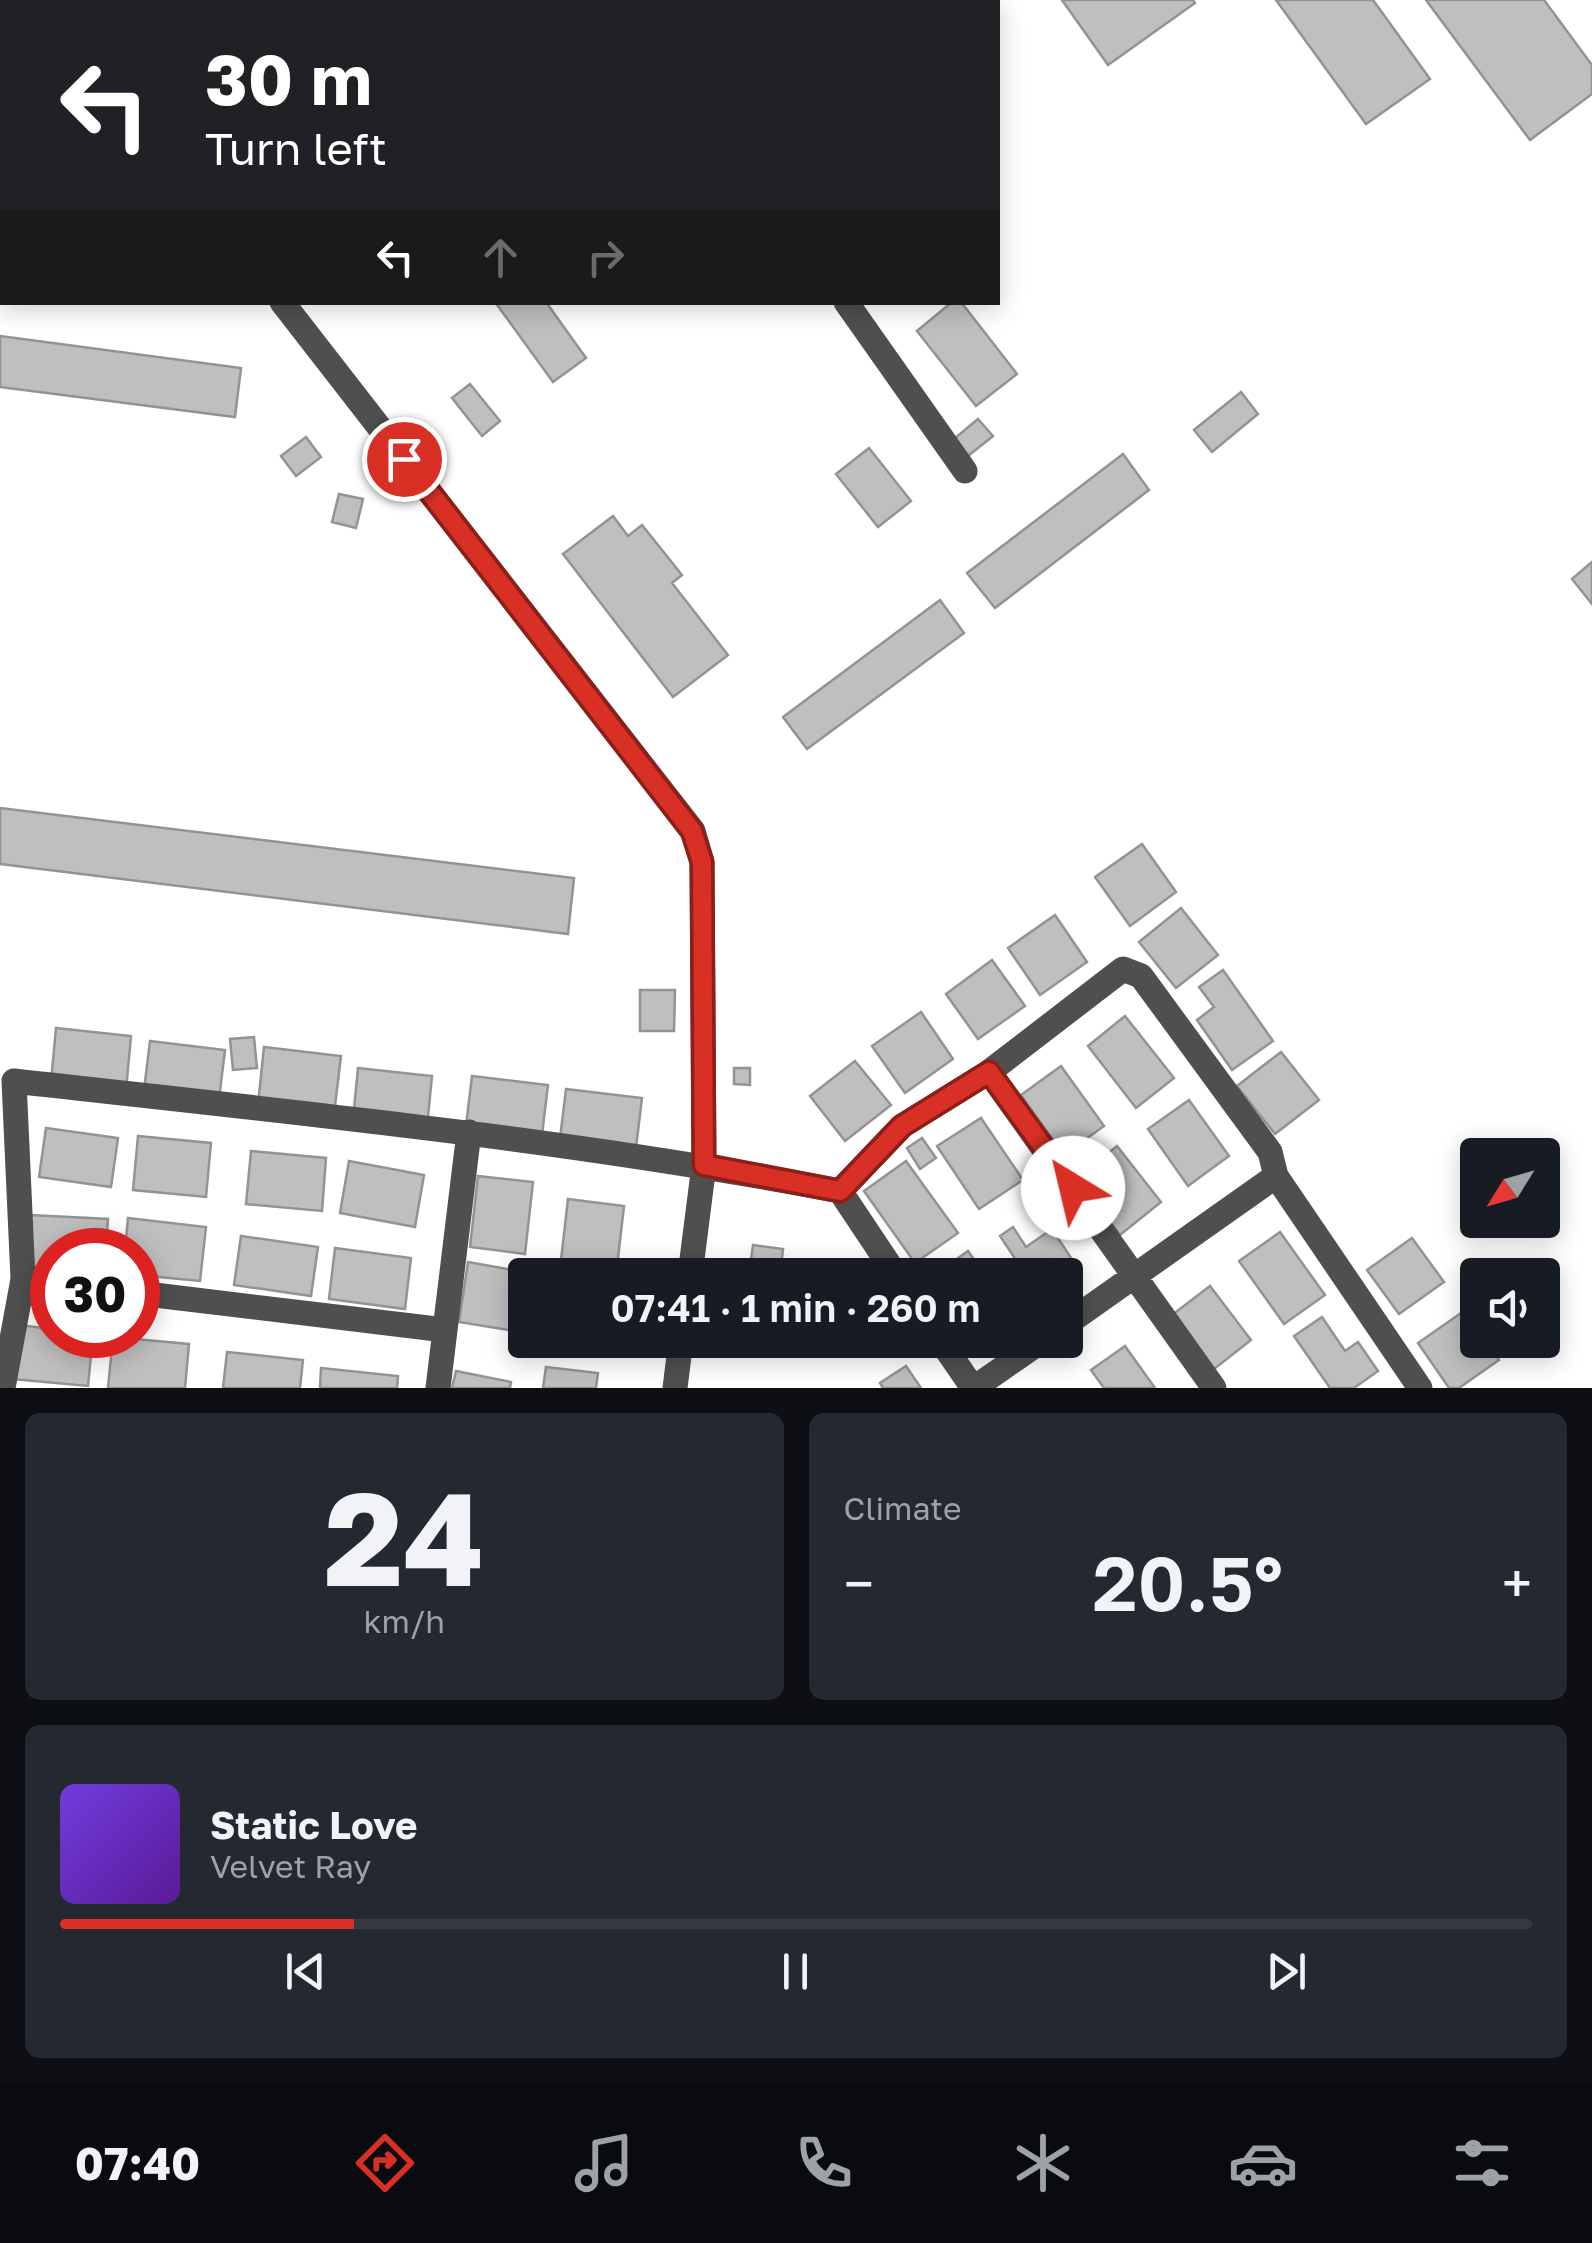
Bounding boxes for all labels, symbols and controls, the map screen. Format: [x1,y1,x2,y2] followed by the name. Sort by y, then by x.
[205,36,372,120] text: 30 m
[40,40,170,170] icon: left
[205,121,387,175] text: Turn left
[368,230,423,285] icon: left
[473,230,528,285] icon: ahead
[578,230,633,285] icon: right
[362,417,447,502] pin
[377,432,432,487] icon: arrive
[1021,1136,1125,1240] position arrow
[1460,1138,1560,1238] north arrow
[1460,1138,1560,1358] map controls
[30,1228,160,1358] speed limit sign: 30
[1460,1258,1560,1358] button: sound
[611,1285,980,1330] text: 07:41 · 1 min · 260 m
[324,1459,485,1615] text: 24
[844,1489,962,1527] text: Climate
[1093,1537,1283,1628] text: 20.5°
[844,1550,874,1616] text: −
[1502,1550,1532,1616] text: +
[364,1602,445,1640] text: km/h
[210,1802,417,1847] text: Static Love
[210,1847,371,1885] text: Velvet Ray
[278,1944,333,1999] icon: previous
[768,1944,823,1999] icon: pause
[1259,1944,1314,1999] icon: next
[350,2128,420,2198] icon: directions
[569,2128,639,2198] icon: music
[789,2128,859,2198] icon: phone
[1008,2128,1078,2198] icon: climate
[1228,2128,1298,2198] icon: car
[1447,2128,1517,2198] icon: filters
[75,2136,200,2190] text: 07:40

